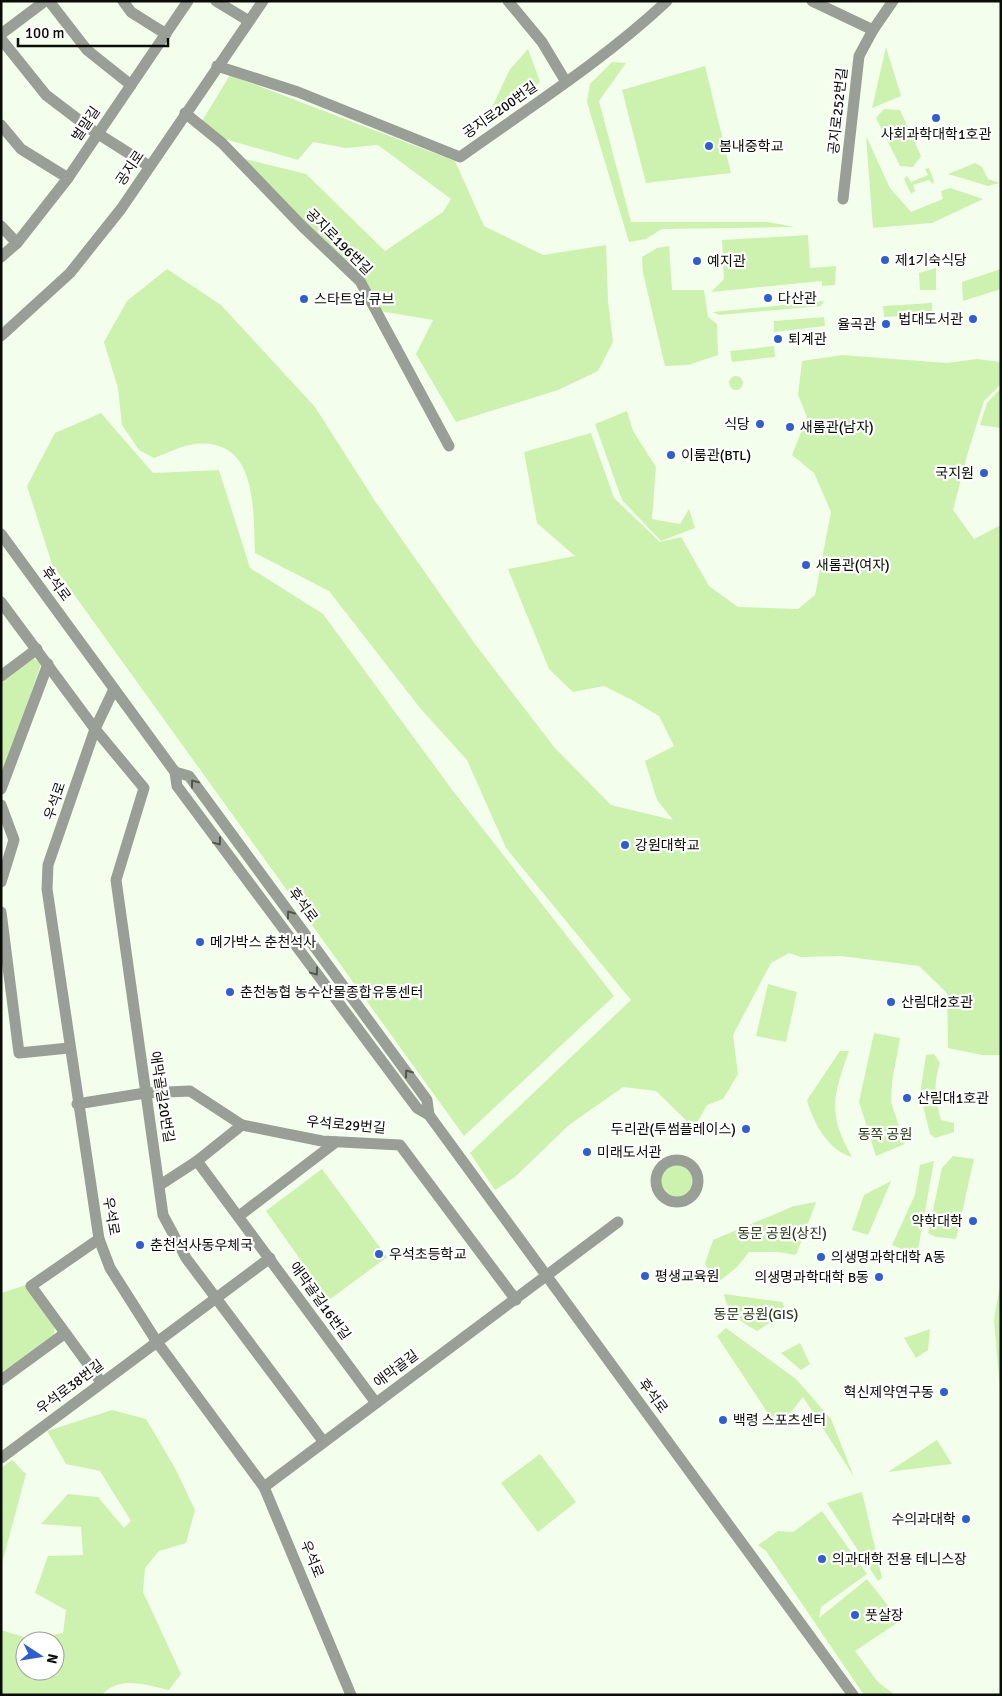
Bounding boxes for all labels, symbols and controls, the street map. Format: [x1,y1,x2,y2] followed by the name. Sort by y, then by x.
[18,15,168,47] scale bar
[25,24,65,42] text: 100 m
[825,67,851,155] street label: 공지로252번길
[459,78,541,142] street label: 공지로200번길
[68,103,104,145] street label: 벌말길
[930,112,942,124] marker: 사회과학대학1호관
[881,126,991,143] place label: 사회과학대학1호관
[719,138,784,155] place label: 봄내중학교
[703,140,715,152] marker: 봄내중학교
[112,147,148,189] street label: 공지로
[302,205,376,279] street label: 공지로196번길
[895,252,967,269] place label: 제1기숙식당
[707,253,746,270] place label: 예지관
[879,254,891,266] marker: 제1기숙식당
[691,255,703,267] marker: 예지관
[778,290,817,307] place label: 다산관
[314,291,394,308] place label: 스타트업 큐브
[762,292,774,304] marker: 다산관
[298,293,310,305] marker: 스타트업 큐브
[899,311,963,328] place label: 법대도서관
[967,313,979,325] marker: 법대도서관
[837,316,876,333] place label: 율곡관
[880,318,892,330] marker: 율곡관
[788,331,827,348] place label: 퇴계관
[772,333,784,345] marker: 퇴계관
[724,416,750,433] place label: 식당
[754,418,766,430] marker: 식당
[800,419,874,436] place label: 새롬관(남자)
[784,421,796,433] marker: 새롬관(남자)
[681,447,751,464] place label: 이룸관(BTL)
[665,449,677,461] marker: 이룸관(BTL)
[935,465,974,482] place label: 국지원
[978,467,990,479] marker: 국지원
[816,557,890,574] place label: 새롬관(여자)
[800,559,812,571] marker: 새롬관(여자)
[38,563,74,605] street label: 후석로
[191,779,200,789] one-way arrow
[41,780,69,822] street label: 우석로
[212,836,221,846] one-way arrow
[635,837,700,854] place label: 강원대학교
[619,839,631,851] marker: 강원대학교
[285,884,321,926] street label: 후석로
[288,911,296,920] one-way arrow
[210,934,316,951] place label: 메가박스 춘천석사
[194,936,206,948] marker: 메가박스 춘천석사
[309,966,318,976] one-way arrow
[240,984,423,1001] place label: 춘천농협 농수산물종합유통센터
[224,986,236,998] marker: 춘천농협 농수산물종합유통센터
[901,994,973,1011] place label: 산림대2호관
[885,996,897,1008] marker: 산림대2호관
[146,1050,178,1144] street label: 애막골길20번길
[405,1070,413,1079] one-way arrow
[917,1090,989,1107] place label: 산림대1호관
[901,1092,913,1104] marker: 산림대1호관
[306,1113,386,1137] street label: 우석로29번길
[611,1121,736,1138] place label: 두리관(투썸플레이스)
[740,1123,752,1135] marker: 두리관(투썸플레이스)
[858,1126,912,1143] park label: 동쪽 공원
[597,1144,662,1161] place label: 미래도서관
[581,1146,593,1158] marker: 미래도서관
[99,1195,123,1237] street label: 우석로
[911,1213,963,1230] place label: 약학대학
[967,1215,979,1227] marker: 약학대학
[737,1225,827,1242] park label: 동문 공원(상진)
[150,1237,253,1254] place label: 춘천석사동우체국
[134,1239,146,1251] marker: 춘천석사동우체국
[389,1246,466,1263] place label: 우석초등학교
[373,1248,385,1260] marker: 우석초등학교
[831,1249,946,1266] place label: 의생명과학대학 A동
[815,1251,827,1263] marker: 의생명과학대학 A동
[286,1259,354,1343] street label: 애막골길16번길
[655,1268,719,1285] place label: 평생교육원
[754,1269,869,1286] place label: 의생명과학대학 B동
[639,1270,651,1282] marker: 평생교육원
[873,1271,885,1283] marker: 의생명과학대학 B동
[714,1306,798,1323] park label: 동문 공원(GIS)
[370,1347,422,1391] street label: 애막골길
[33,1356,107,1418] street label: 우석로38번길
[635,1375,671,1417] street label: 후석로
[844,1384,934,1401] place label: 혁신제약연구동
[938,1386,950,1398] marker: 혁신제약연구동
[733,1412,826,1429] place label: 백령 스포츠센터
[717,1414,729,1426] marker: 백령 스포츠센터
[892,1511,956,1528] place label: 수의과대학
[960,1513,972,1525] marker: 수의과대학
[297,1538,327,1580] street label: 우석로
[832,1551,967,1568] place label: 의과대학 전용 테니스장
[816,1553,828,1565] marker: 의과대학 전용 테니스장
[865,1607,904,1624] place label: 풋살장
[849,1609,861,1621] marker: 풋살장
[15,1631,65,1681] north arrow
[43,1652,62,1665] text: N

